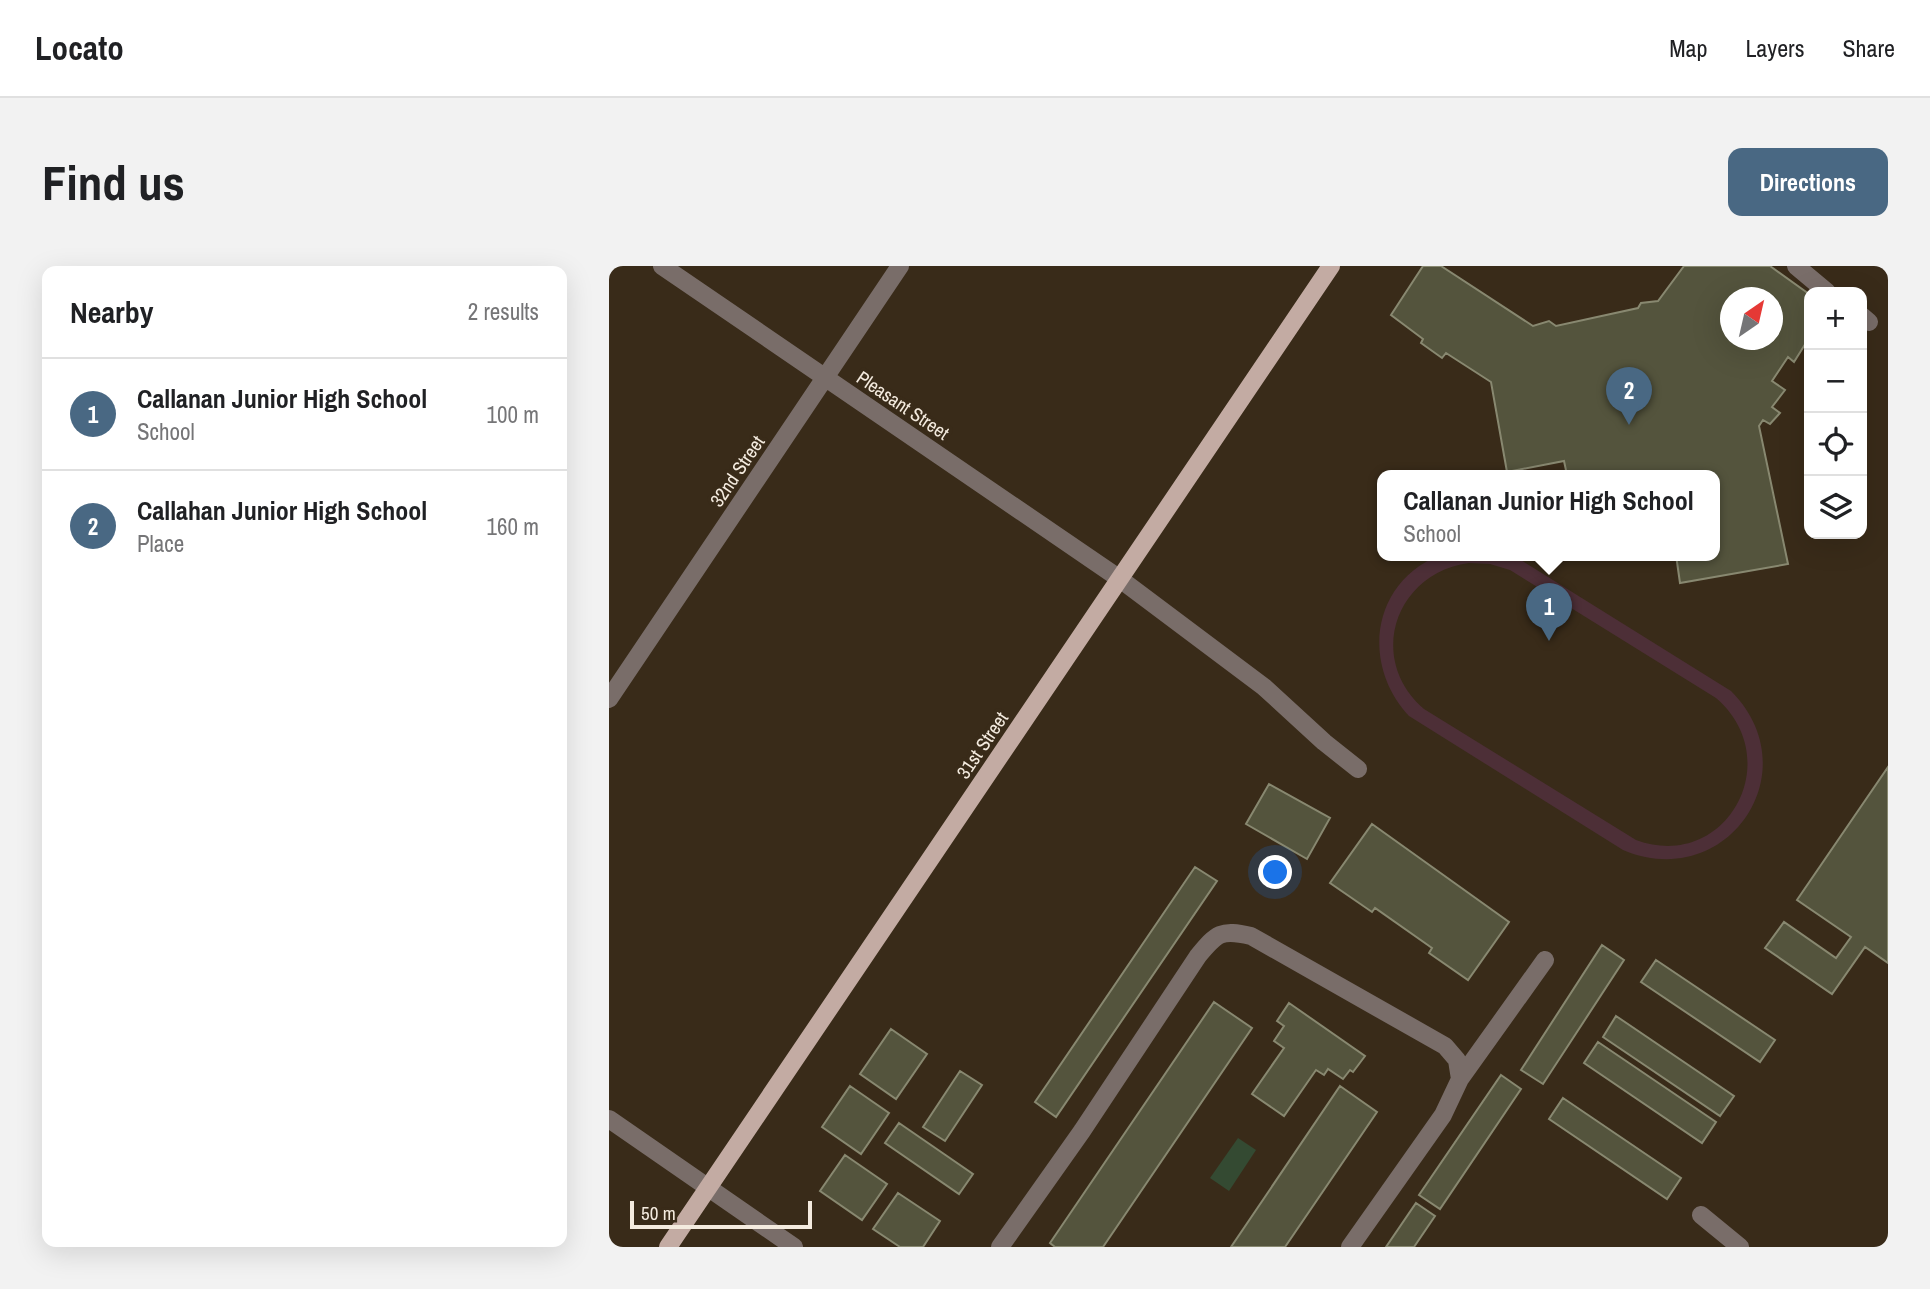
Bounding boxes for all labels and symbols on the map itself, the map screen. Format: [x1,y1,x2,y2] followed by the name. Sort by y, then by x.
[1720,287,1783,350] north arrow
[852,364,955,446] street label: Pleasant Street
[1606,367,1652,425] pin: 2
[704,430,771,512] street label: 32nd Street
[1526,583,1572,641] pin: 1
[950,706,1014,784] street label: 31st Street
[1258,855,1292,889] your location
[630,1198,812,1230] scale bar

